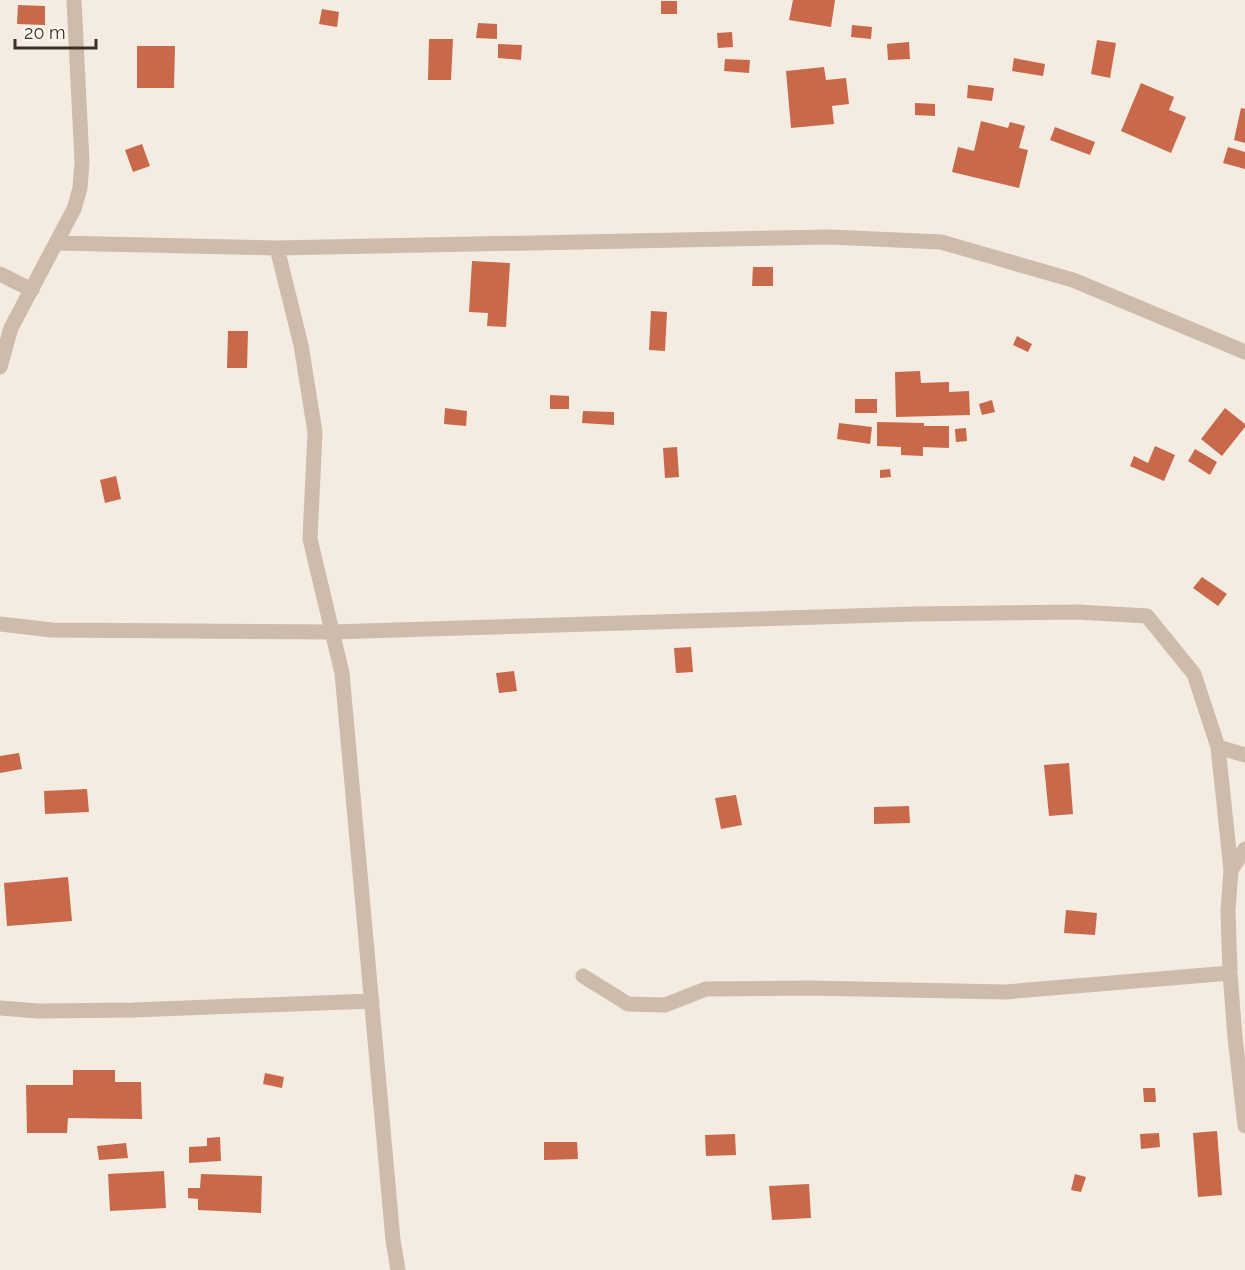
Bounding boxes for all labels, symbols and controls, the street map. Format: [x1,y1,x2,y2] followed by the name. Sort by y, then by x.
[15,12,96,50] scale bar
[24,22,66,43] text: 20 m

